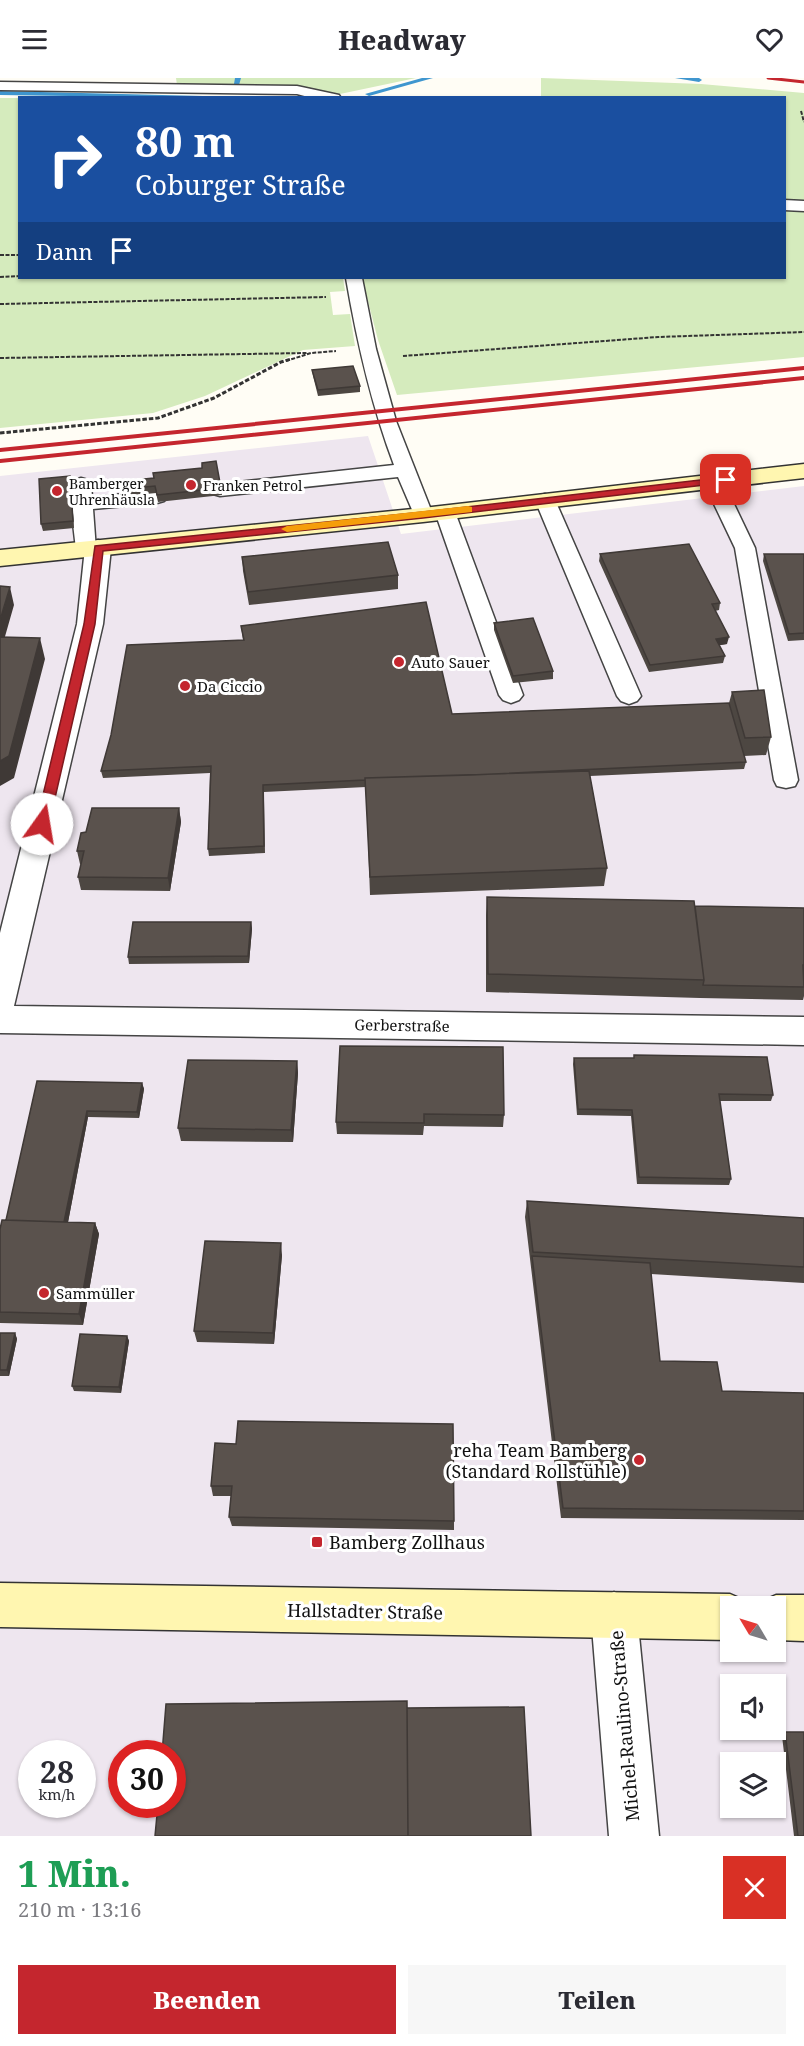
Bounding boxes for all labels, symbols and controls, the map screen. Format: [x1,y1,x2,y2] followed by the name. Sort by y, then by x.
[338,21,466,58] text: Headway
[18,23,51,56] icon: menu
[753,23,786,56] icon: heart
[135,112,235,169] text: 80 m
[36,120,114,198] icon: right
[135,166,346,203] text: Coburger Straße
[105,234,138,267] icon: arrive
[36,236,93,266] text: Dann
[700,454,751,505] pin
[709,463,742,496] icon: arrive
[69,474,155,509] place label: Bamberger Uhrenhäusla
[203,476,303,495] place label: Franken Petrol
[184,478,198,492] marker: Franken Petrol
[50,484,64,498] marker: Bamberger Uhrenhäusla
[411,652,490,672] place label: Auto Sauer
[392,655,406,669] marker: Auto Sauer
[197,676,262,696] place label: Da Ciccio
[178,679,192,693] marker: Da Ciccio
[10,792,74,856] position arrow
[354,1014,450,1036] street label: Gerberstraße
[56,1283,135,1303] place label: Sammüller
[37,1286,51,1300] marker: Sammüller
[445,1438,627,1483] place label: reha Team Bamberg (Standard Rollstühle)
[632,1453,646,1467] marker: reha Team Bamberg (Standard Rollstühle)
[329,1530,485,1554] place label: Bamberg Zollhaus
[310,1535,324,1549] marker: Bamberg Zollhaus
[720,1596,786,1662] north arrow
[720,1596,786,1818] map controls
[287,1598,443,1624] street label: Hallstadter Straße
[604,1629,644,1823] street label: Michel-Raulino-Straße
[720,1674,786,1740] button: sound
[108,1740,186,1818] speed limit sign: 30
[40,1751,74,1792] text: 28
[720,1752,786,1818] button: layers
[39,1784,75,1804] text: km/h
[18,1849,131,1898] text: 1 Min.
[723,1856,786,1919] button: close
[18,1896,141,1923] text: 210 m · 13:16
[18,1965,396,2034] button: Beenden
[408,1965,786,2034] button: Teilen

